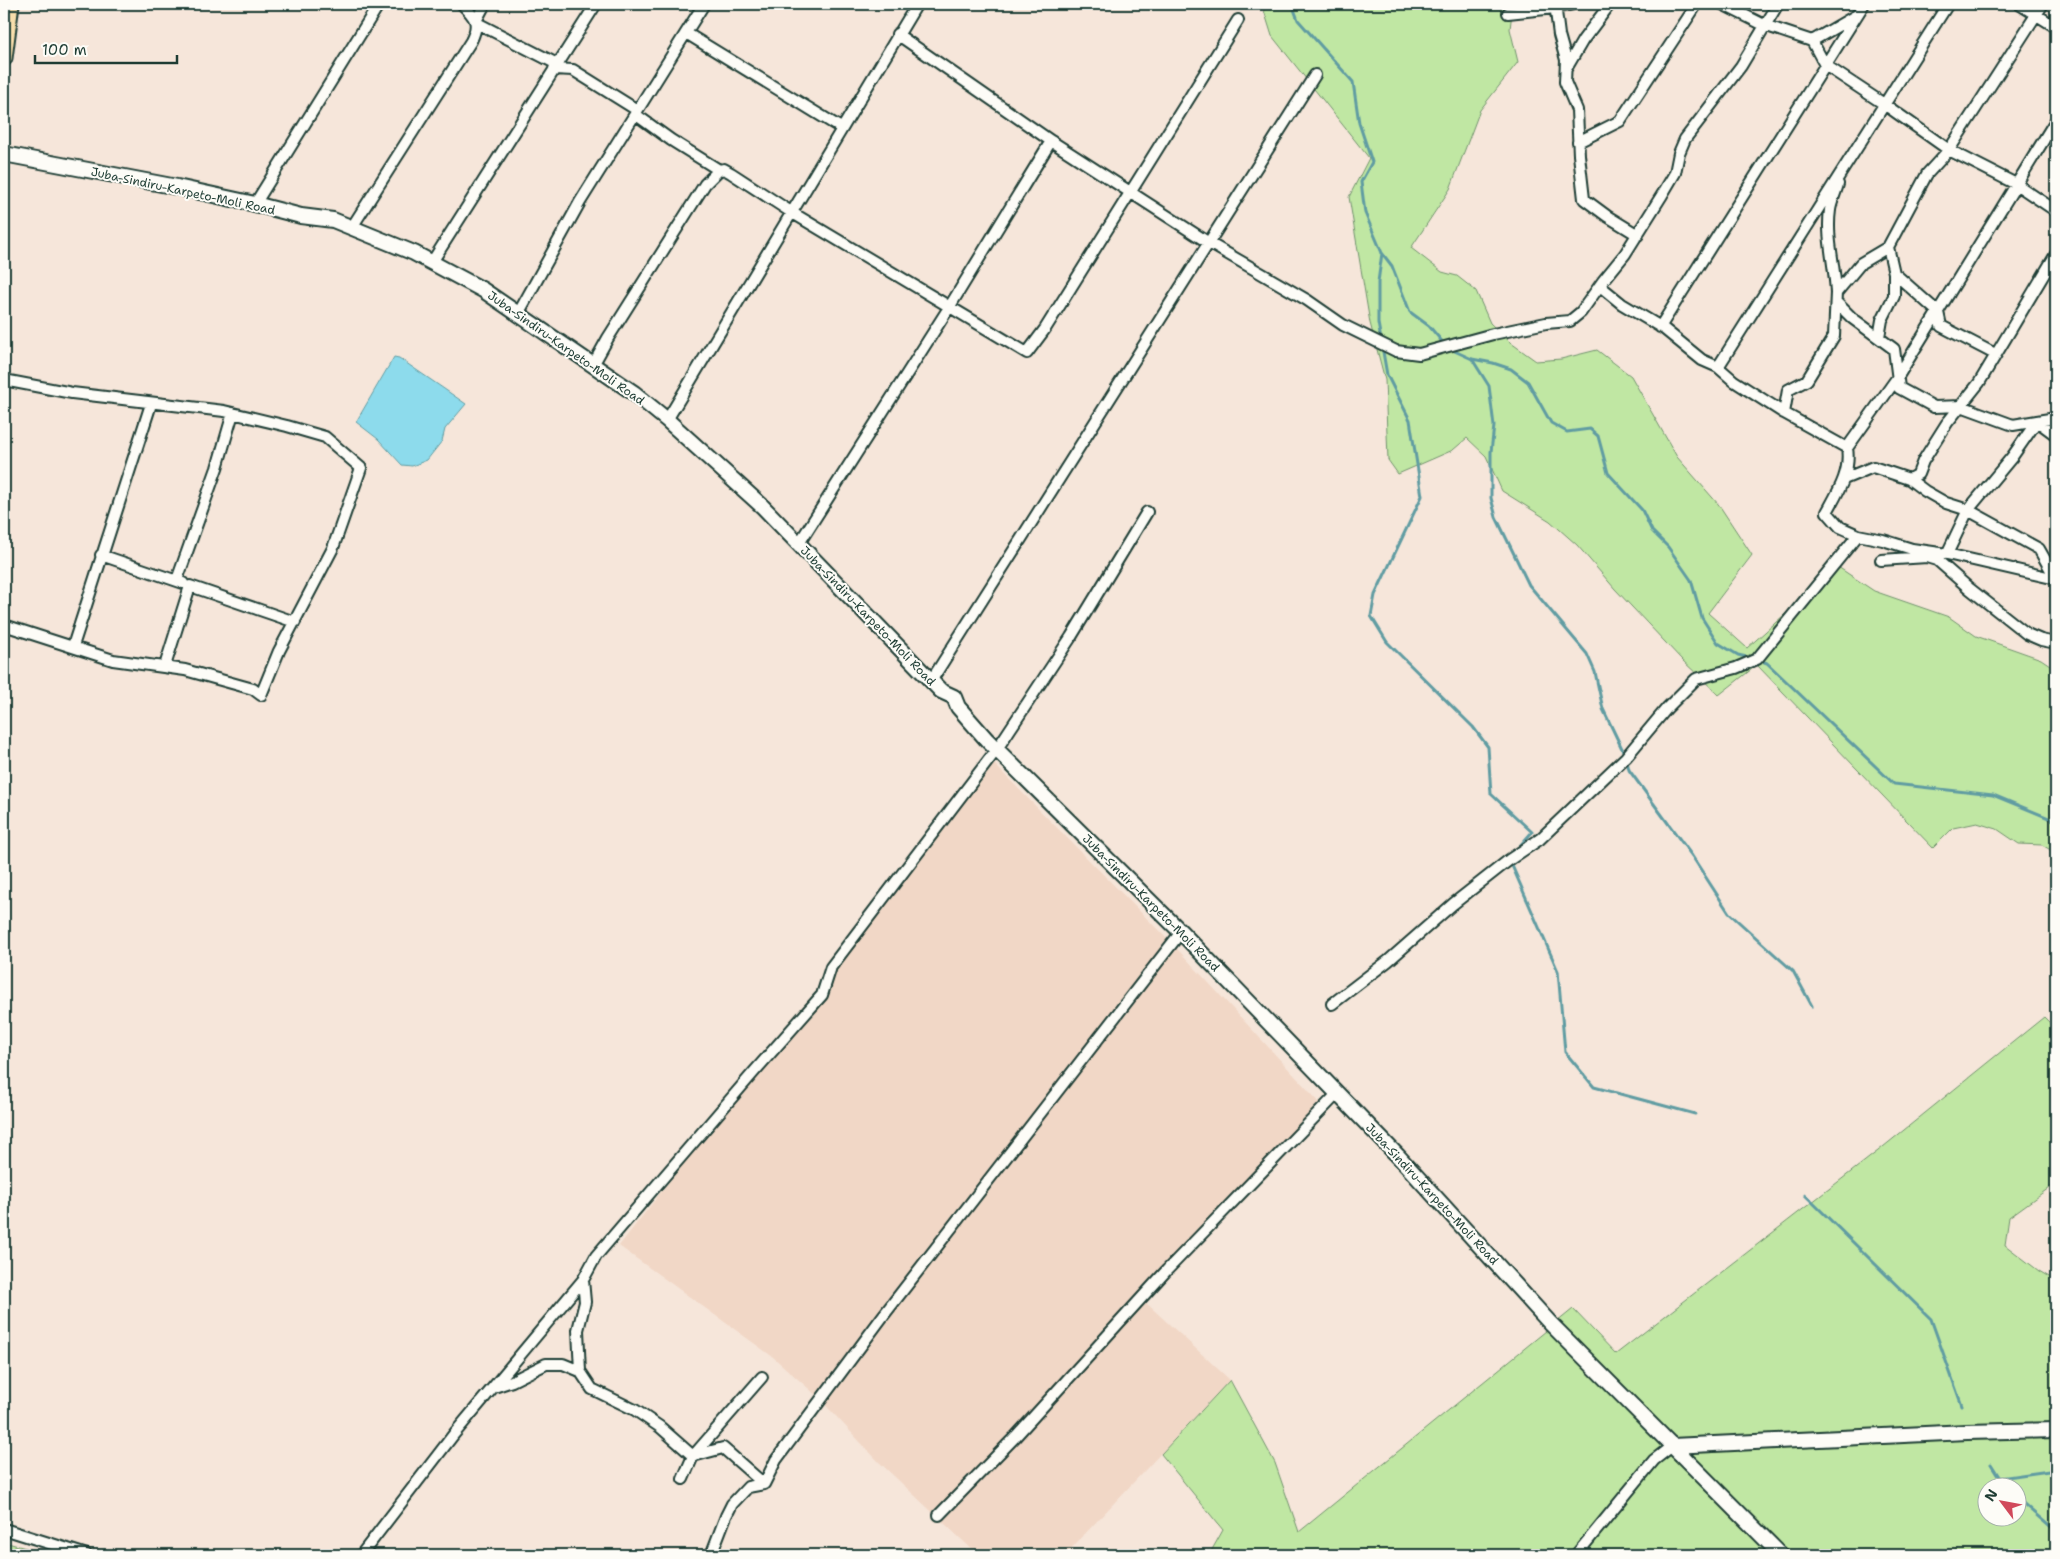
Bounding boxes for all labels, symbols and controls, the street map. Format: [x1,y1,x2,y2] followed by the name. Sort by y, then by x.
[35,32,178,64] scale bar
[42,40,87,60] text: 100 m
[89,164,277,218] street label: Juba-Sindiru-Karpeto-Moli Road
[484,287,648,409] street label: Juba-Sindiru-Karpeto-Moli Road
[797,543,939,690] street label: Juba-Sindiru-Karpeto-Moli Road
[1079,831,1223,975] street label: Juba-Sindiru-Karpeto-Moli Road
[1362,1120,1502,1269] street label: Juba-Sindiru-Karpeto-Moli Road
[1978,1476,2028,1526] north arrow
[1980,1486,2002,1505] text: N

